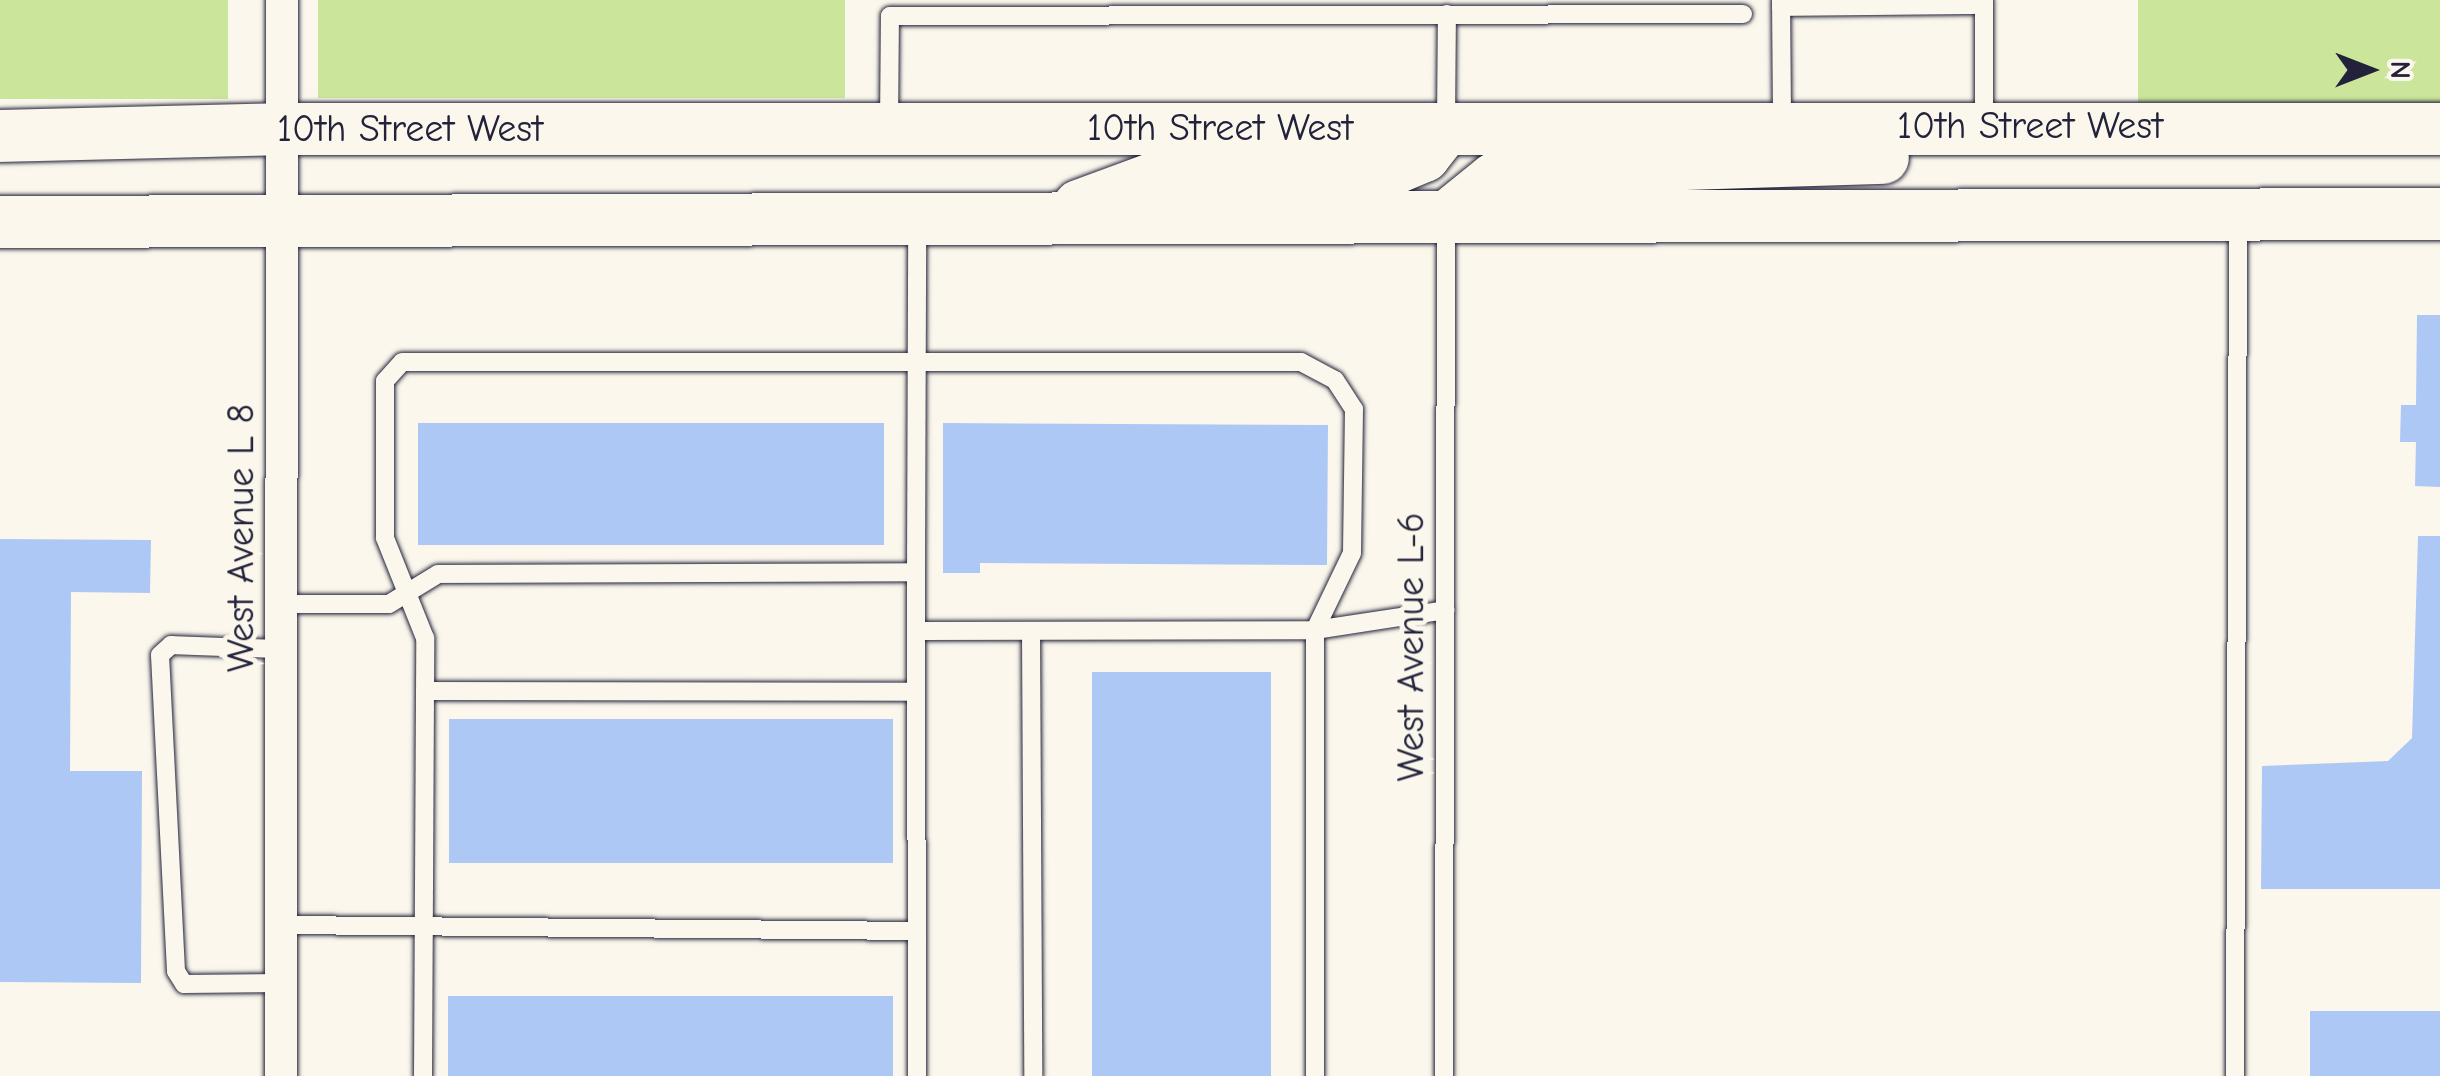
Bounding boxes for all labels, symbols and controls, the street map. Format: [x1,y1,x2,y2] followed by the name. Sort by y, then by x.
[2320,20,2420,120] north arrow
[2384,61,2416,79] text: N
[1897,104,2163,150] street label: 10th Street West
[1087,106,1353,152] street label: 10th Street West
[277,107,543,153] street label: 10th Street West
[219,404,265,672] street label: West Avenue L 8
[1389,512,1435,782] street label: West Avenue L-6

